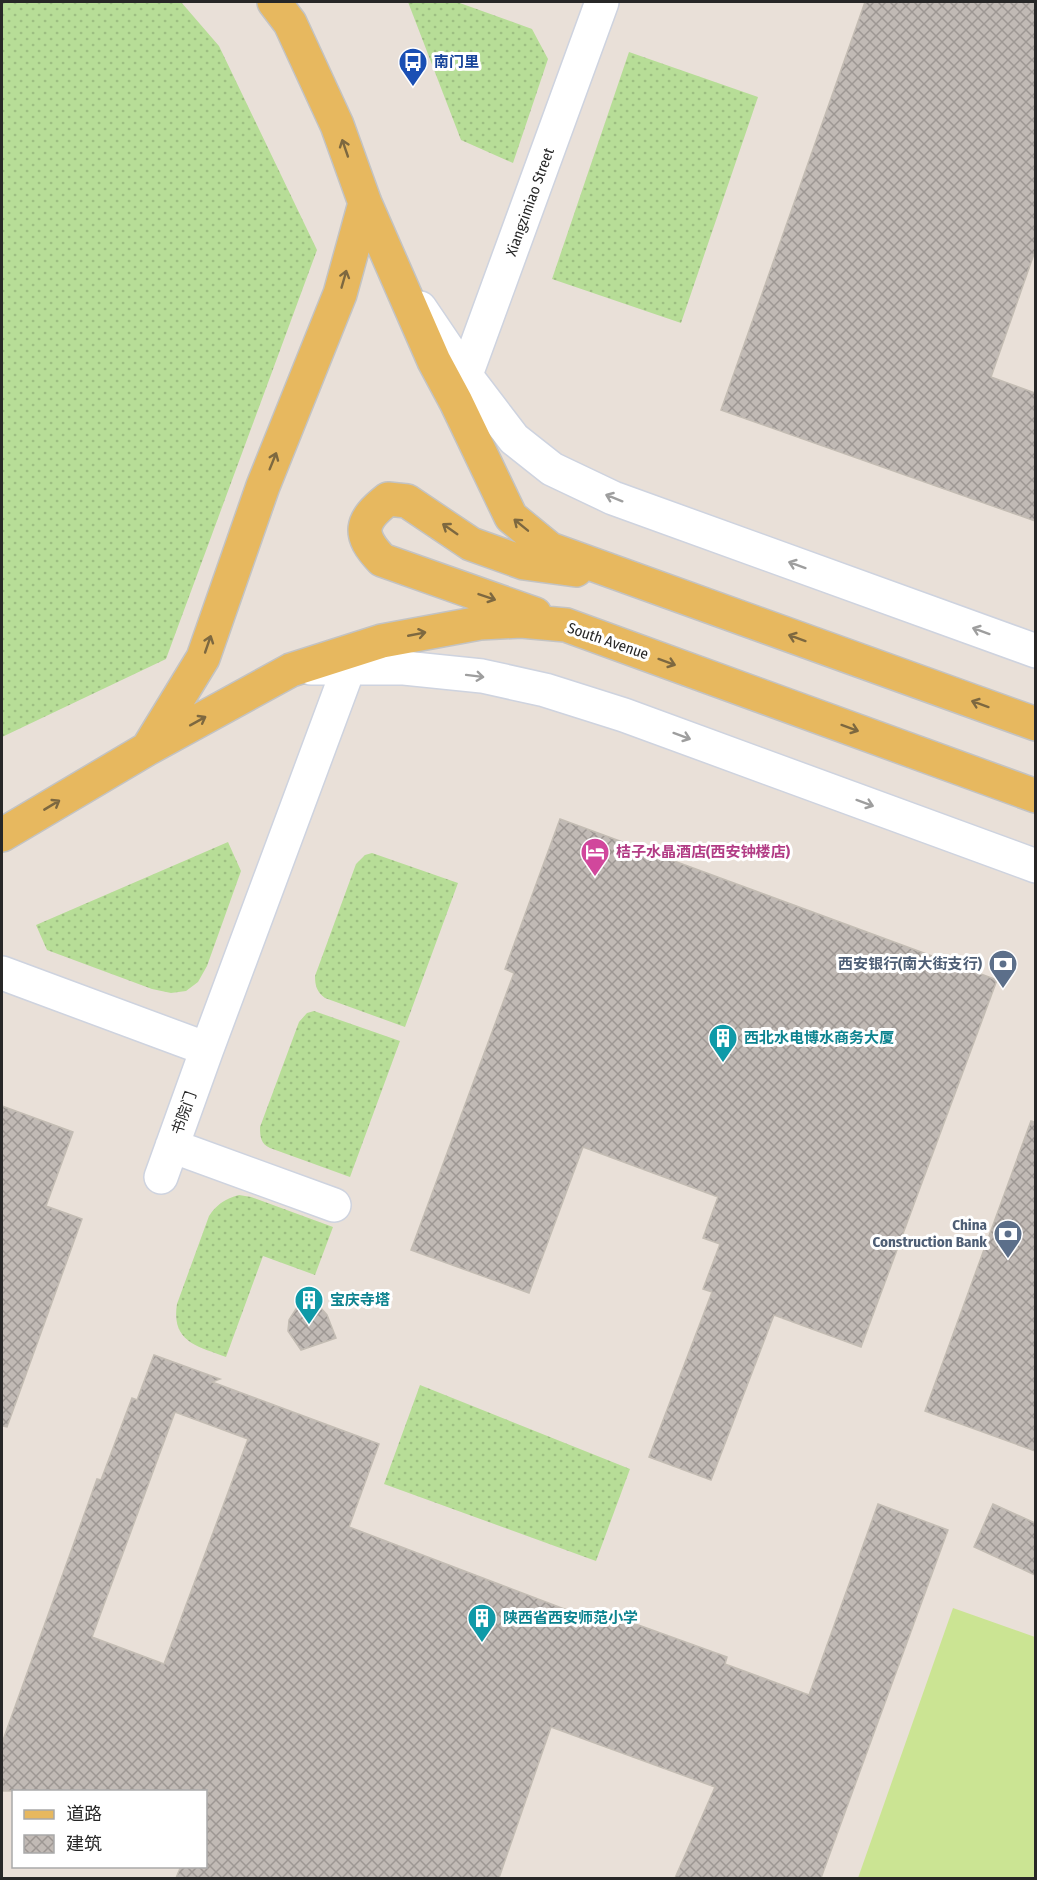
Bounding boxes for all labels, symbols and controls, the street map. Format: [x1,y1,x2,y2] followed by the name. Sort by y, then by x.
[397,46,429,88] bus stop icon: 南门里
[434,53,479,71] place label: 南门里
[339,139,350,158] one-way arrow
[502,145,558,259] street label: Xiangzimiao Street
[339,270,350,289] one-way arrow
[268,452,279,470] one-way arrow
[605,492,624,503] one-way arrow
[513,519,529,532] one-way arrow
[442,523,458,535] one-way arrow
[788,558,807,569] one-way arrow
[477,593,496,604] one-way arrow
[565,619,651,663] street label: South Avenue
[972,625,990,636] one-way arrow
[407,629,426,640] one-way arrow
[788,632,807,643] one-way arrow
[203,635,214,654] one-way arrow
[657,657,676,668] one-way arrow
[464,670,484,681] one-way arrow
[972,698,990,709] one-way arrow
[189,715,206,727] one-way arrow
[840,724,859,735] one-way arrow
[672,731,691,742] one-way arrow
[855,798,874,809] one-way arrow
[43,799,60,811] one-way arrow
[579,836,611,878] hotel icon: 桔子水晶酒店(西安钟楼店)
[616,843,791,861] place label: 桔子水晶酒店(西安钟楼店)
[987,948,1019,990] bank icon: 西安银行(南大街支行)
[838,955,982,973] place label: 西安银行(南大街支行)
[707,1022,739,1064] building icon: 西北水电博水商务大厦
[744,1029,894,1047] place label: 西北水电博水商务大厦
[168,1089,200,1137] street label: 书院门
[872,1216,988,1251] place label: China Construction Bank
[992,1218,1024,1260] bank icon: China Construction Bank
[293,1284,325,1326] building icon: 宝庆寺塔
[330,1291,390,1309] place label: 宝庆寺塔
[466,1602,498,1644] building icon: 陕西省西安师范小学
[503,1609,638,1627] place label: 陕西省西安师范小学
[12,1790,207,1868] legend
[66,1803,102,1825] text: 道路
[66,1833,102,1855] text: 建筑

